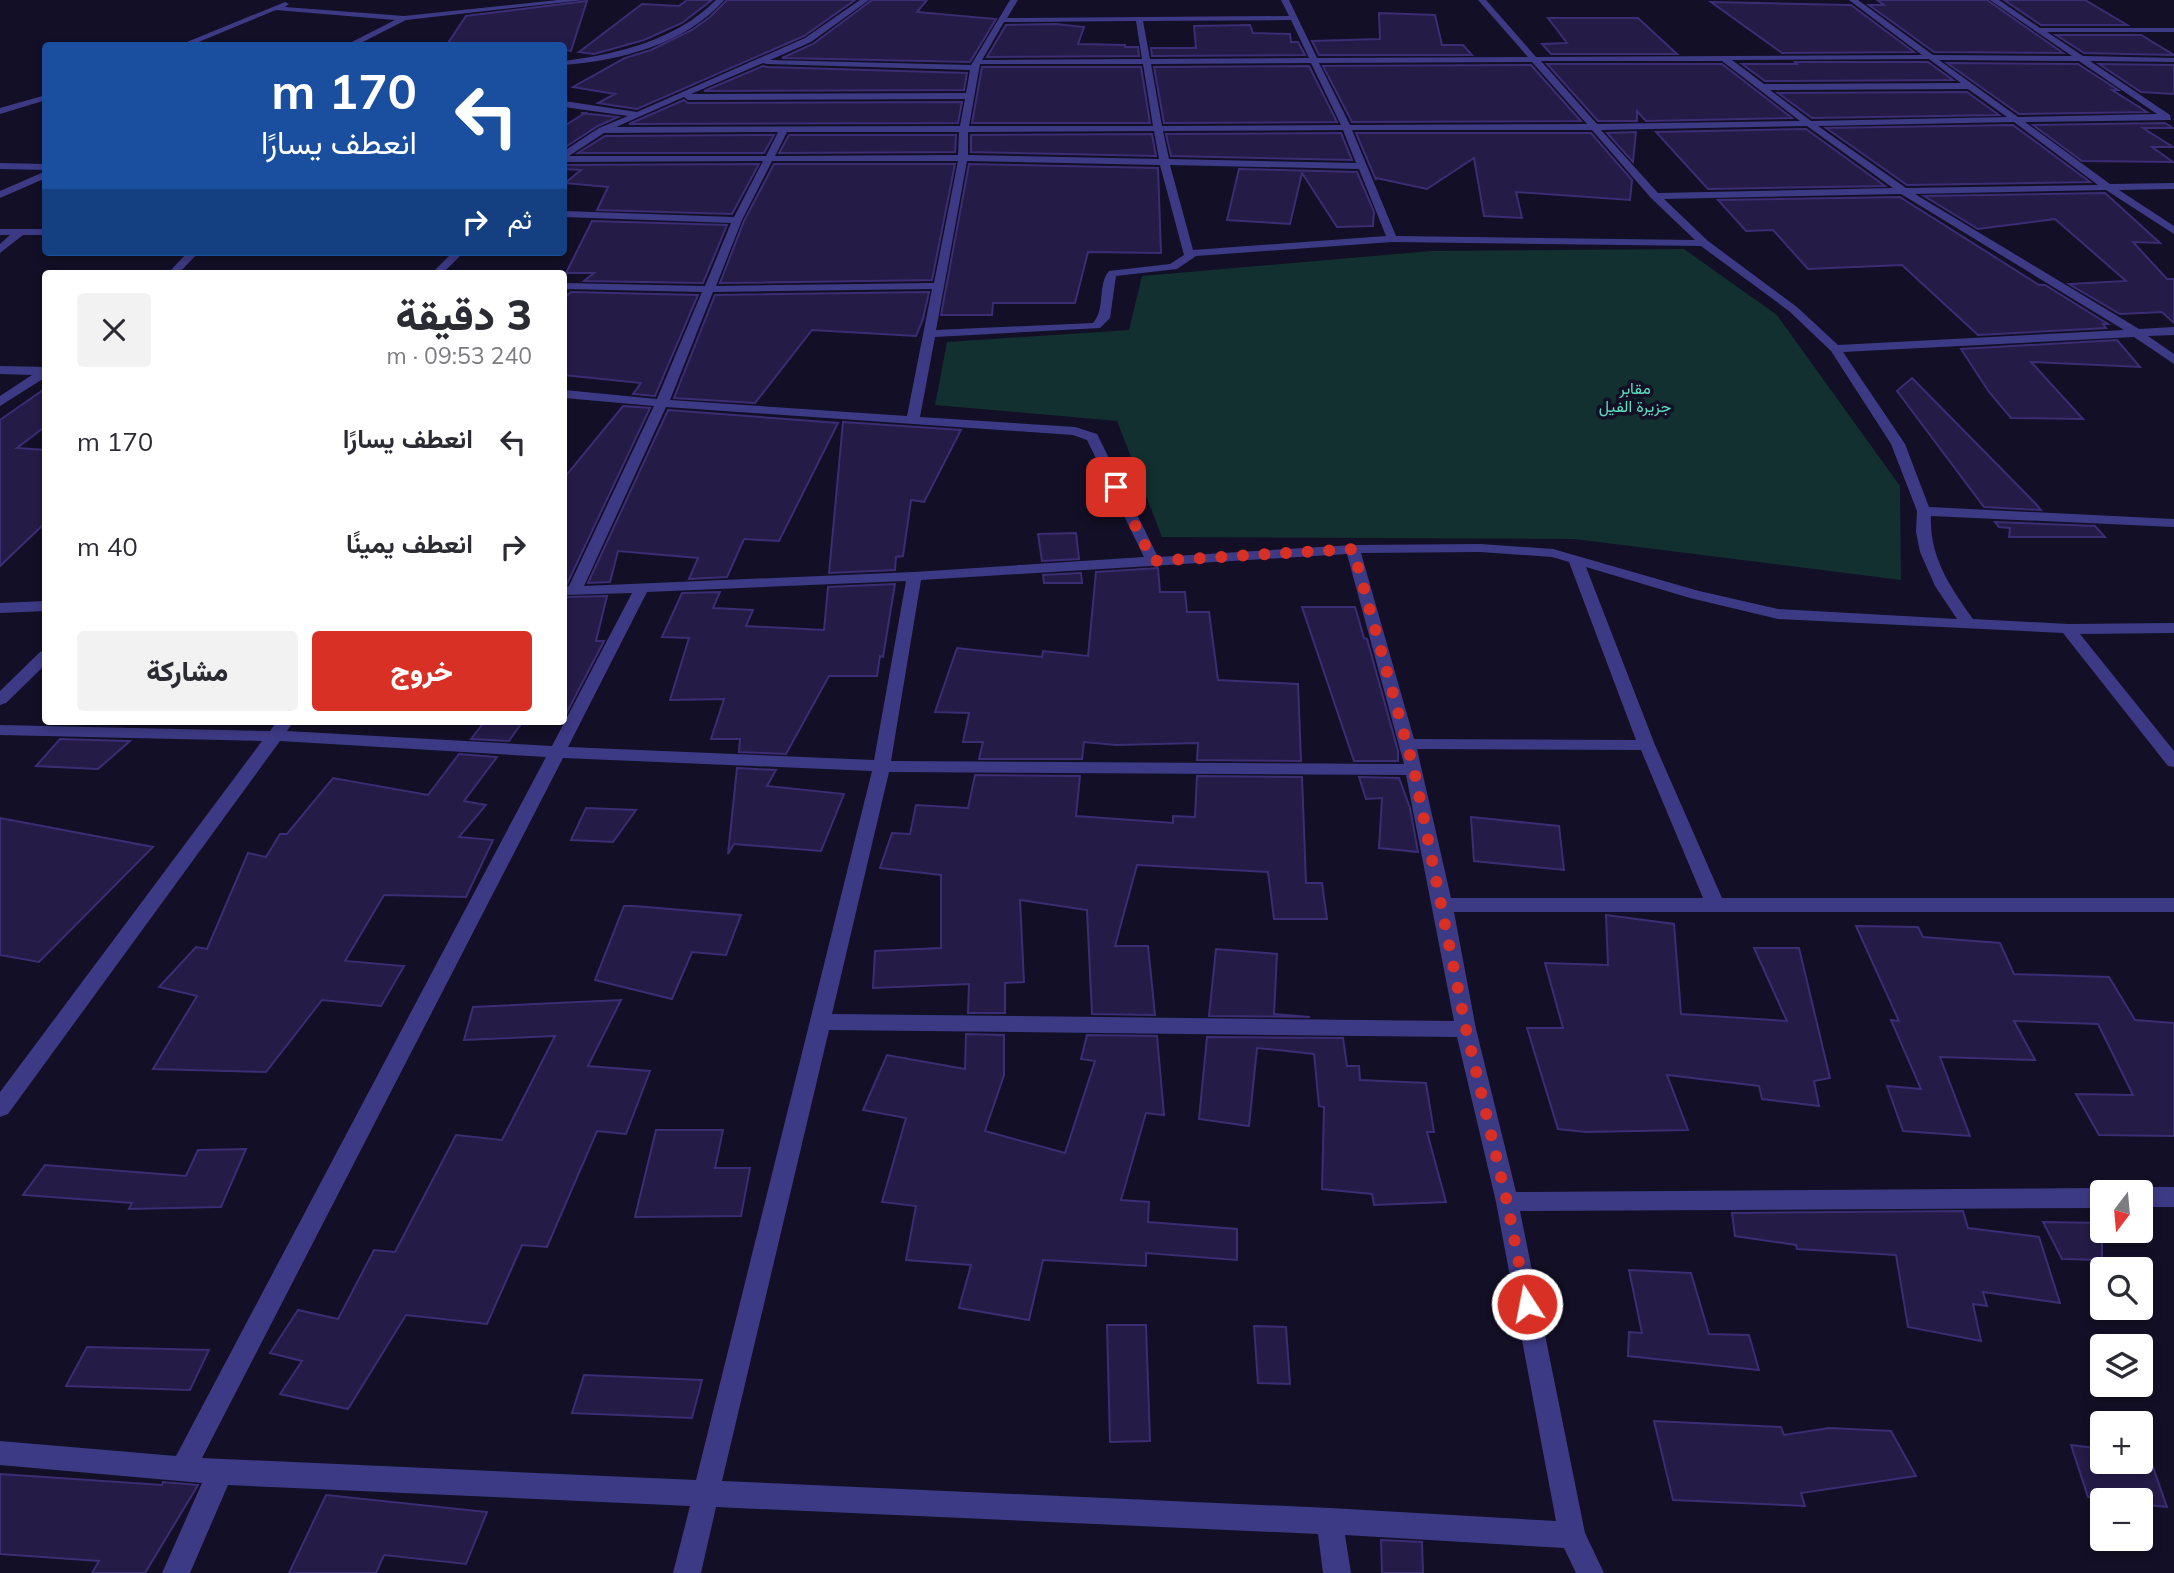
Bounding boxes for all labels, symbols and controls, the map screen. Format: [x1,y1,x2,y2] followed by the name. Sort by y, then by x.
[271,60,417,121] text: 170 m
[441,70,532,161] icon: left
[261,122,417,162] text: انعطف يسارًا
[456,203,494,241] icon: right
[508,203,532,236] text: ثم
[395,288,532,341] text: 3 دقيقة
[77,293,151,367] button: close
[387,341,532,370] text: 240 m · 09:53
[1599,378,1671,417] park label: مقابر جزيرة الفيل
[343,422,473,455] text: انعطف يسارًا
[494,423,532,461] icon: left
[77,425,153,458] text: 170 m
[1086,457,1146,517] pin
[1097,468,1135,506] icon: arrive
[346,527,473,560] text: انعطف يمينًا
[494,528,532,566] icon: right
[77,530,138,563] text: 40 m
[77,631,298,711] button: مشاركة
[312,631,532,711] button: خروج
[2090,1180,2152,1242] north arrow
[2090,1180,2153,1551] map controls
[2090,1257,2153,1320] button: search
[1490,1267,1564,1341] position arrow
[2090,1334,2153,1397] button: layers
[2090,1411,2153,1474] button: +
[2090,1488,2153,1551] button: −

